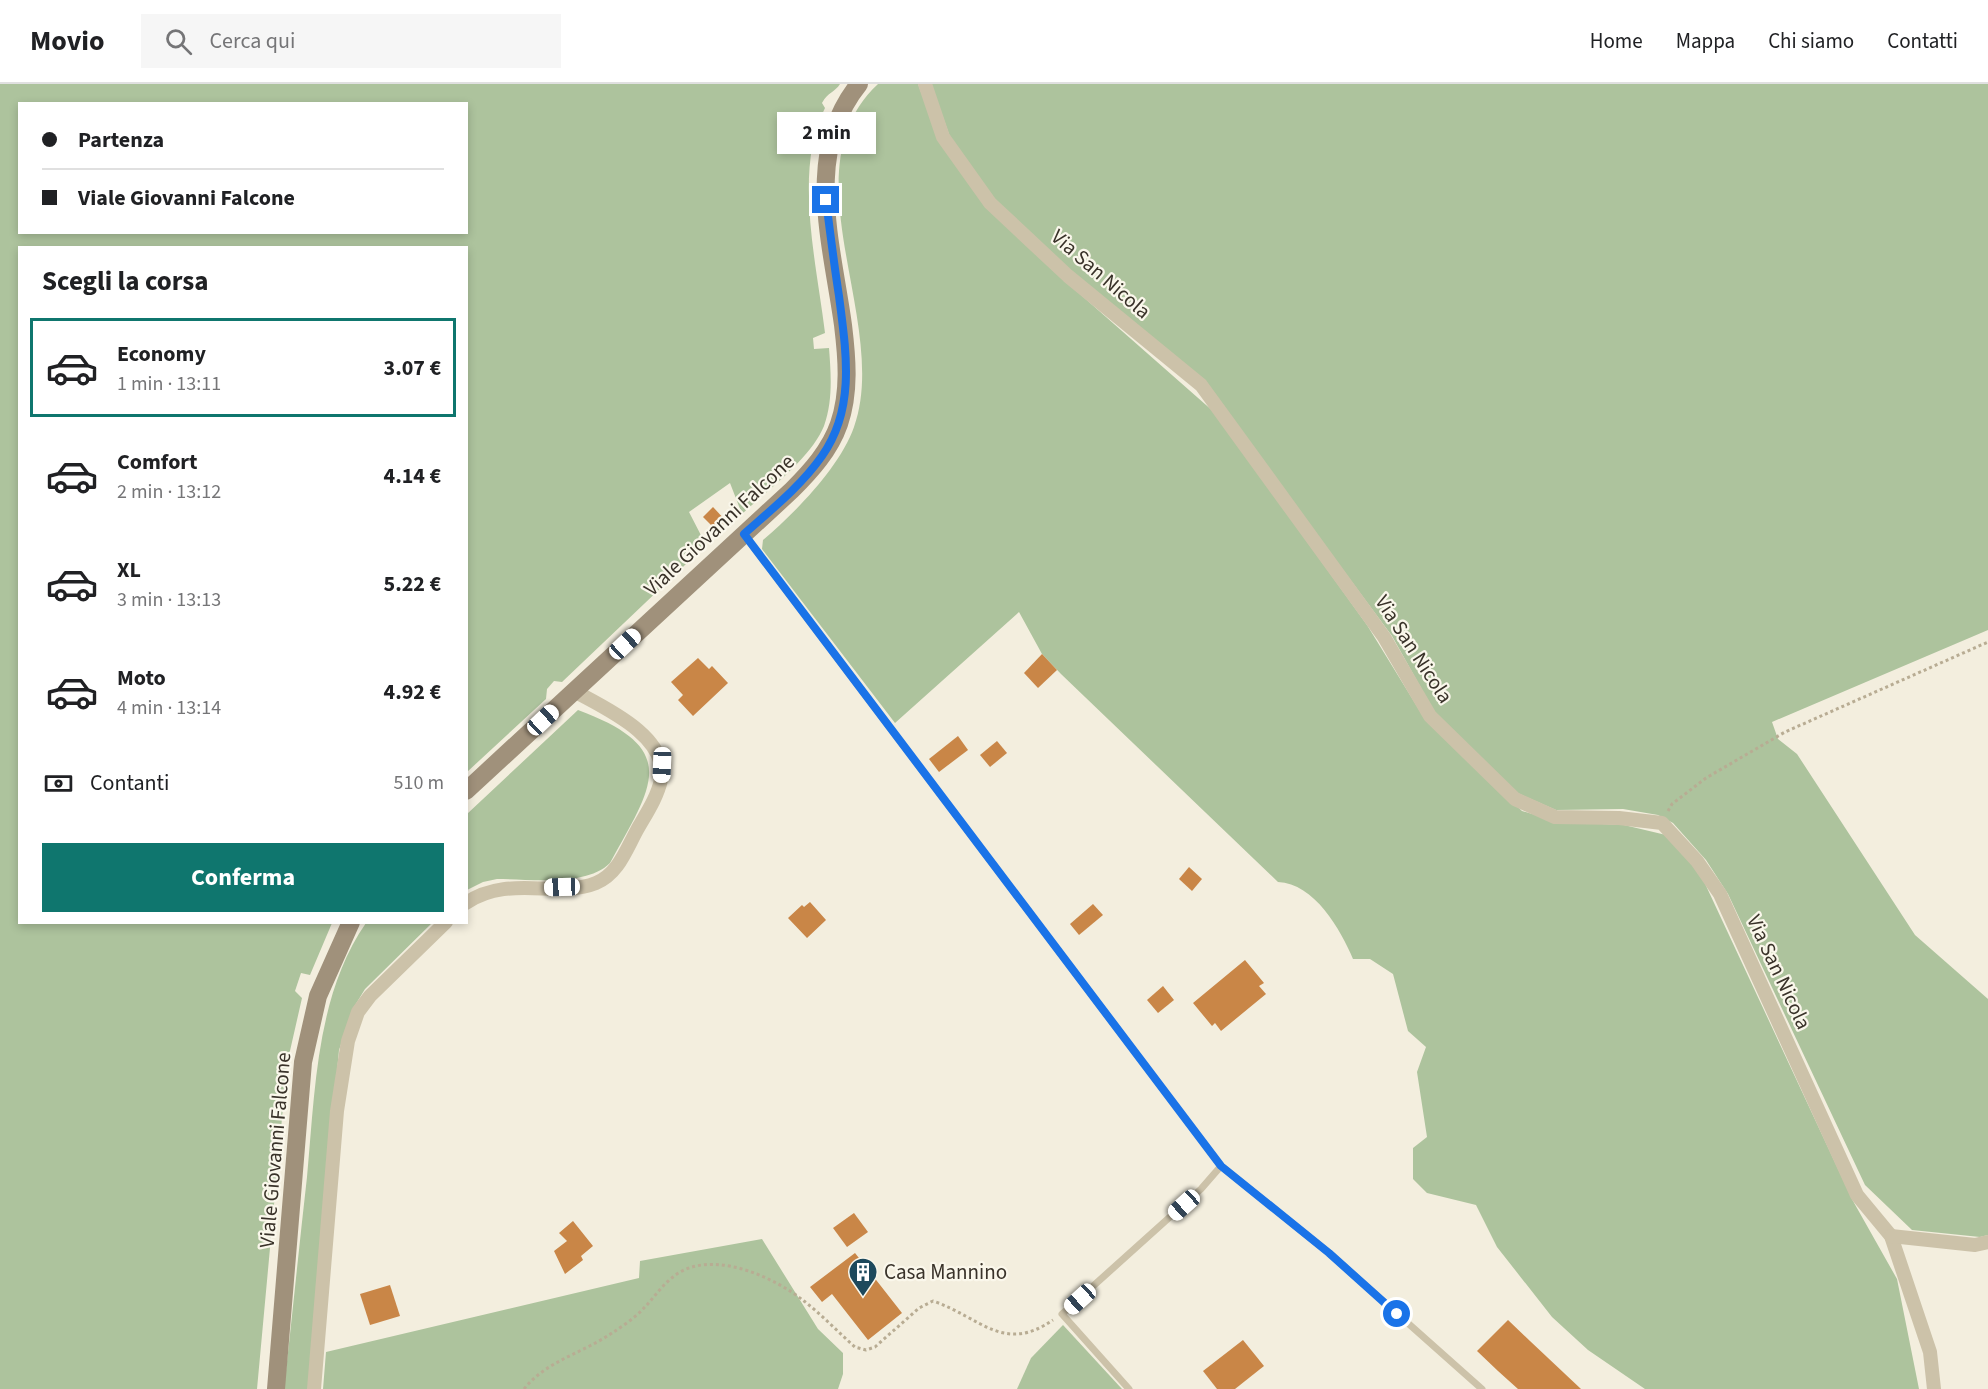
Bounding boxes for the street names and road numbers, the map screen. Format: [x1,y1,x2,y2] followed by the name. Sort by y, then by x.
[1045,222,1157,326] street label: Via San Nicola
[637,447,801,603] street label: Viale Giovanni Falcone
[1368,589,1460,709] street label: Via San Nicola
[1739,910,1819,1034] street label: Via San Nicola
[252,1051,298,1249] street label: Viale Giovanni Falcone

